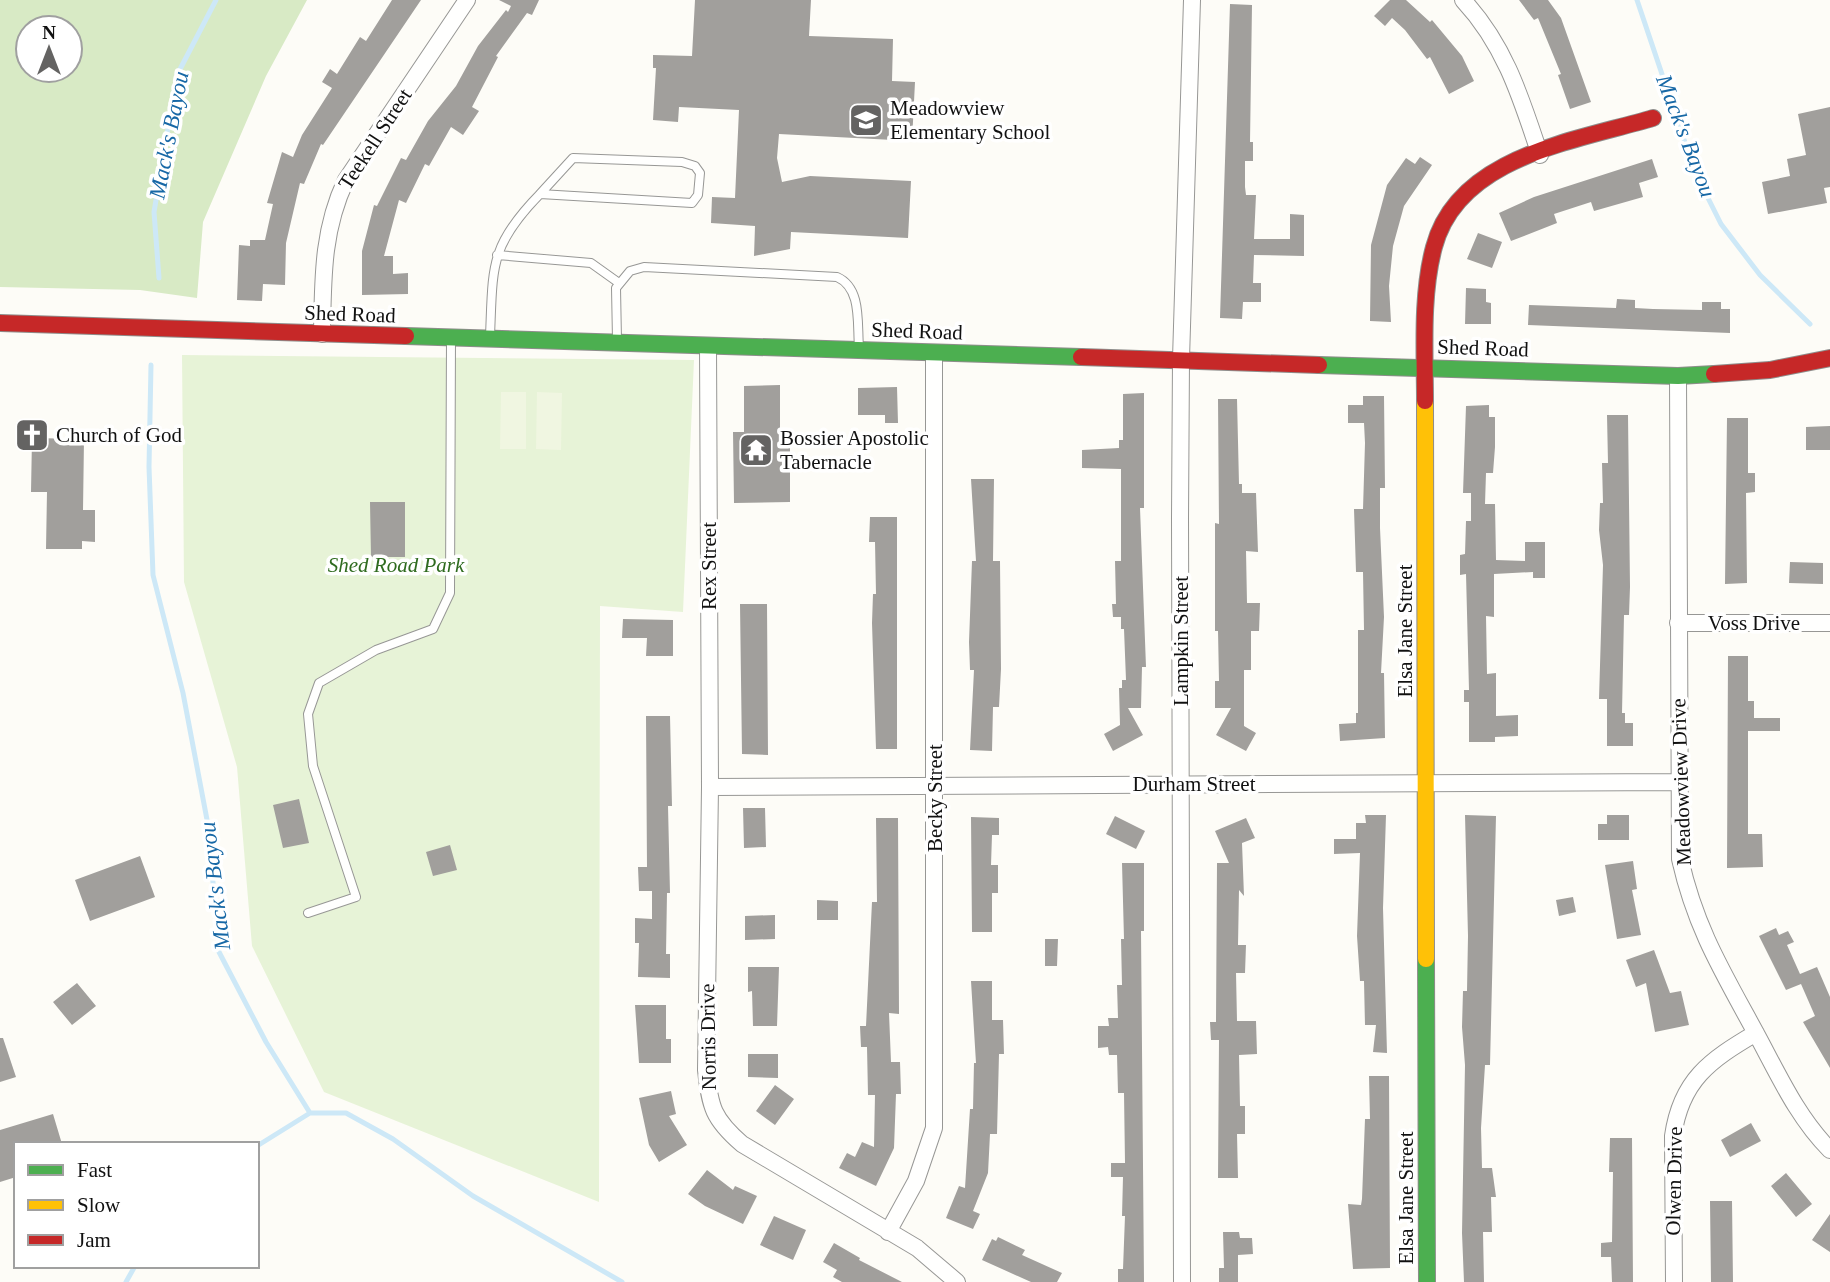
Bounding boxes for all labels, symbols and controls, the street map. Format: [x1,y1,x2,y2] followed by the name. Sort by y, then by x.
[14,14,84,84] north arrow
[42,22,56,43] text: N
[144,69,194,202] water label: Mack's Bayou
[1651,70,1721,201] water label: Mack's Bayou
[333,84,417,194] street label: Teekell Street
[890,96,1051,144] place label: Meadowview Elementary School
[847,101,885,139] school or university icon: Meadowview Elementary School
[304,300,397,328] street label: Shed Road
[871,317,964,345] street label: Shed Road
[1437,334,1530,362] street label: Shed Road
[13,416,51,454] church icon: Church of God
[56,423,182,447] place label: Church of God
[780,426,929,474] place label: Bossier Apostolic Tabernacle
[737,431,775,469] temple icon: Bossier Apostolic Tabernacle
[697,522,721,610] street label: Rex Street
[328,553,465,577] park label: Shed Road Park
[1393,564,1417,697] street label: Elsa Jane Street
[1169,576,1193,706] street label: Lampkin Street
[1708,611,1800,635] street label: Voss Drive
[1666,698,1696,866] street label: Meadowview Drive
[923,744,947,852] street label: Becky Street
[1132,772,1256,796] street label: Durham Street
[195,820,235,953] water label: Mack's Bayou
[695,983,721,1091] street label: Norris Drive
[1661,1126,1687,1236] street label: Olwen Drive
[1394,1131,1418,1264] street label: Elsa Jane Street
[14,1142,259,1268] legend
[77,1158,112,1182] text: Fast
[77,1193,121,1217] text: Slow
[77,1228,111,1252] text: Jam

